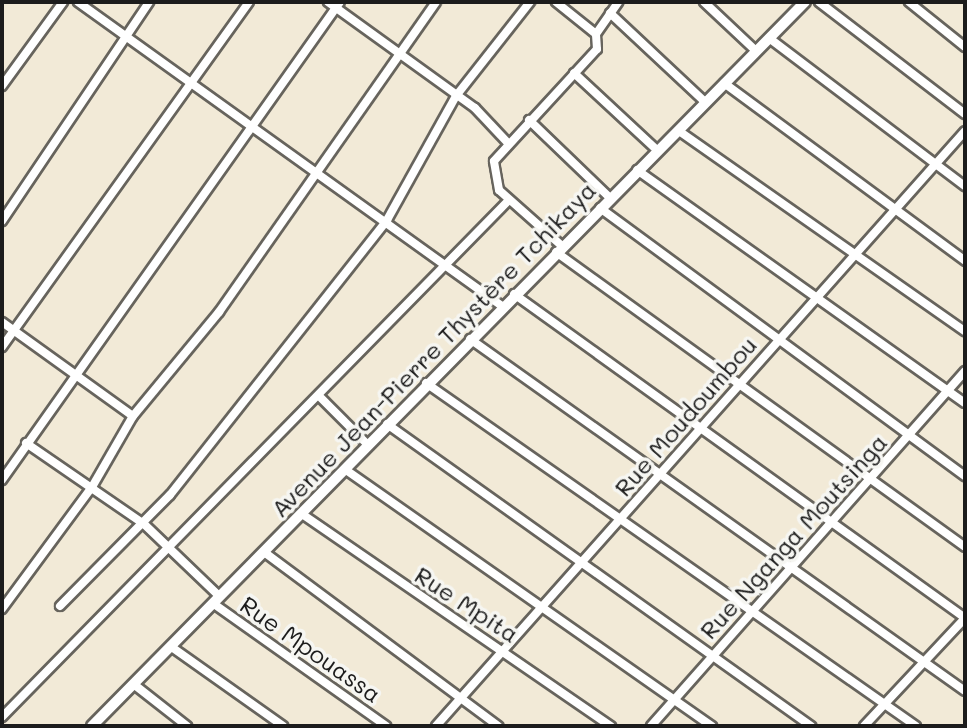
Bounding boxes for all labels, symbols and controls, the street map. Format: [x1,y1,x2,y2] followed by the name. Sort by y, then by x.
[265,175,601,523] street label: Avenue Jean-Pierre Thystère Tchikaya
[608,330,762,502] street label: Rue Moudoumbou
[693,428,893,644] street label: Rue Nganga Moutsinga
[410,560,524,648] street label: Rue Mpita
[235,590,387,708] street label: Rue Mpouassa

